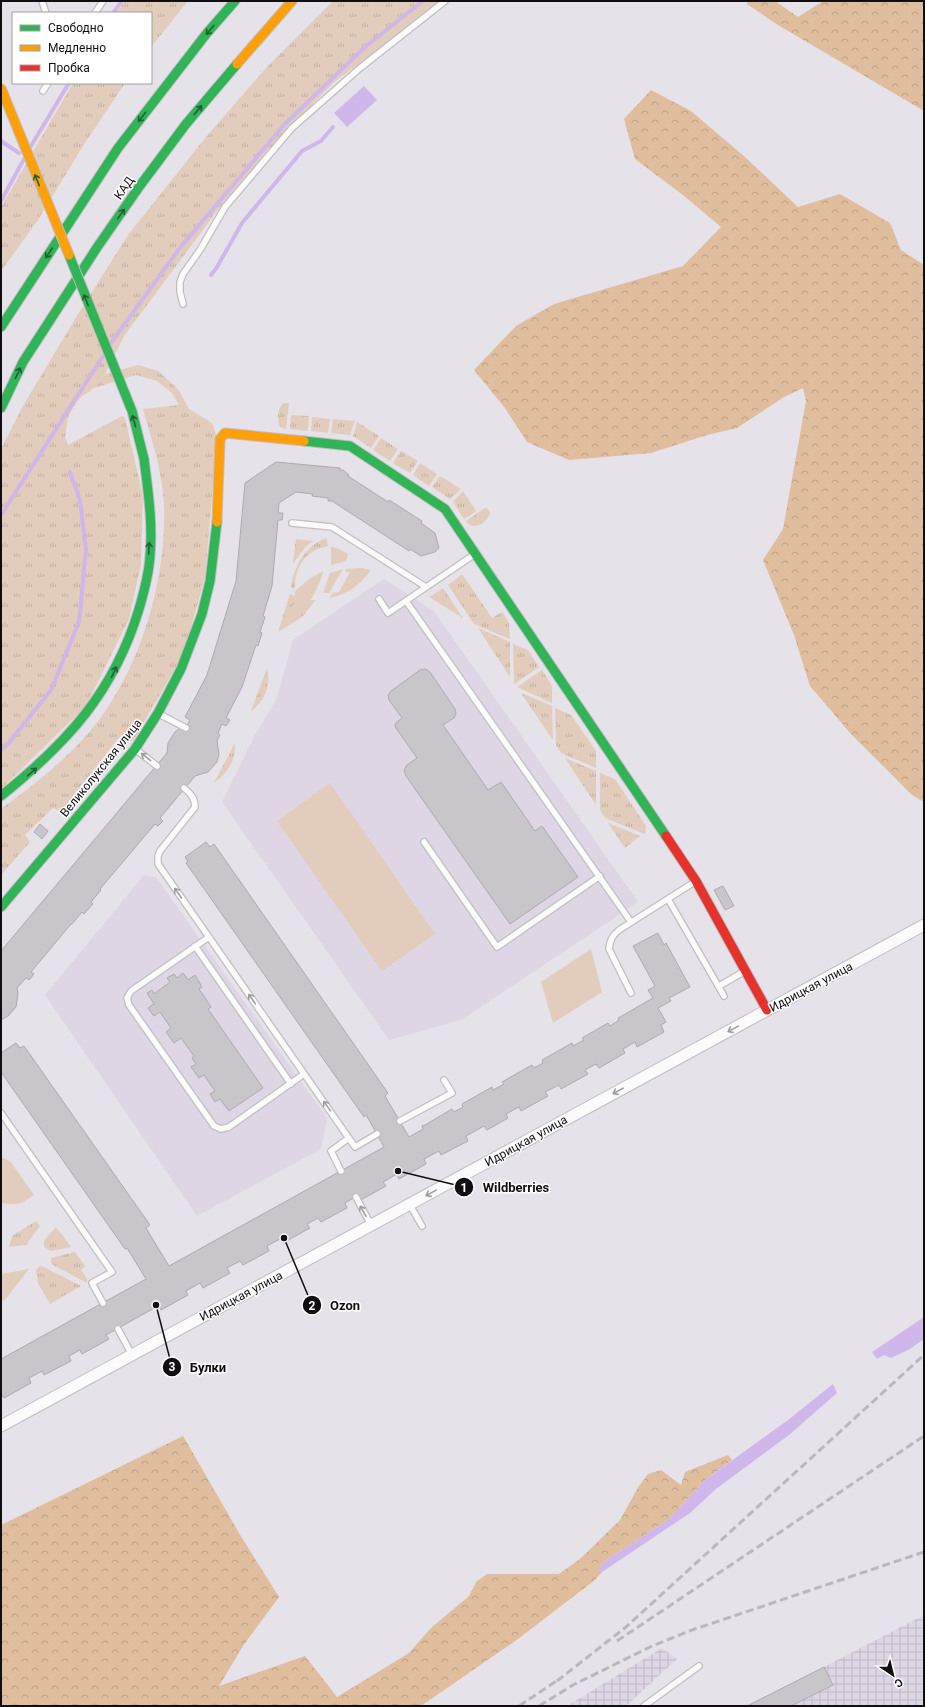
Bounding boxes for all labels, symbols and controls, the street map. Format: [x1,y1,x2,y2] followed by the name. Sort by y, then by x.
[12,12,152,84] legend
[48,21,104,35] text: Свободно
[205,25,214,36] one-way arrow
[48,41,106,55] text: Медленно
[48,61,90,75] text: Пробка
[194,104,203,115] one-way arrow
[138,112,146,123] one-way arrow
[33,174,41,186] one-way arrow
[111,174,137,202] street label: КАД
[117,209,125,220] one-way arrow
[45,247,53,258] one-way arrow
[82,295,90,307] one-way arrow
[15,367,22,379] one-way arrow
[130,415,137,428] one-way arrow
[146,542,153,555] one-way arrow
[111,667,118,679] one-way arrow
[57,716,145,820] street label: Великолукская улица
[140,753,151,761] one-way arrow
[26,768,37,777] one-way arrow
[174,888,182,899] one-way arrow
[767,959,855,1015] street label: Идрицкая улица
[248,994,256,1005] one-way arrow
[727,1026,739,1033] one-way arrow
[613,1088,625,1095] one-way arrow
[323,1101,331,1112] one-way arrow
[482,1113,570,1169] street label: Идрицкая улица
[454,1175,557,1200] callout: Wildberries
[483,1180,550,1195] text: Wildberries
[461,1181,467,1195] text: 1
[425,1190,437,1198] one-way arrow
[359,1205,367,1217] one-way arrow
[197,1268,285,1324] street label: Идрицкая улица
[302,1293,368,1318] callout: Ozon
[330,1298,360,1313] text: Ozon
[309,1299,316,1313] text: 2
[162,1355,234,1380] callout: Булки
[169,1360,176,1374] text: 3
[190,1360,226,1375] text: Булки
[873,1655,913,1695] north arrow
[892,1675,905,1690] text: С

